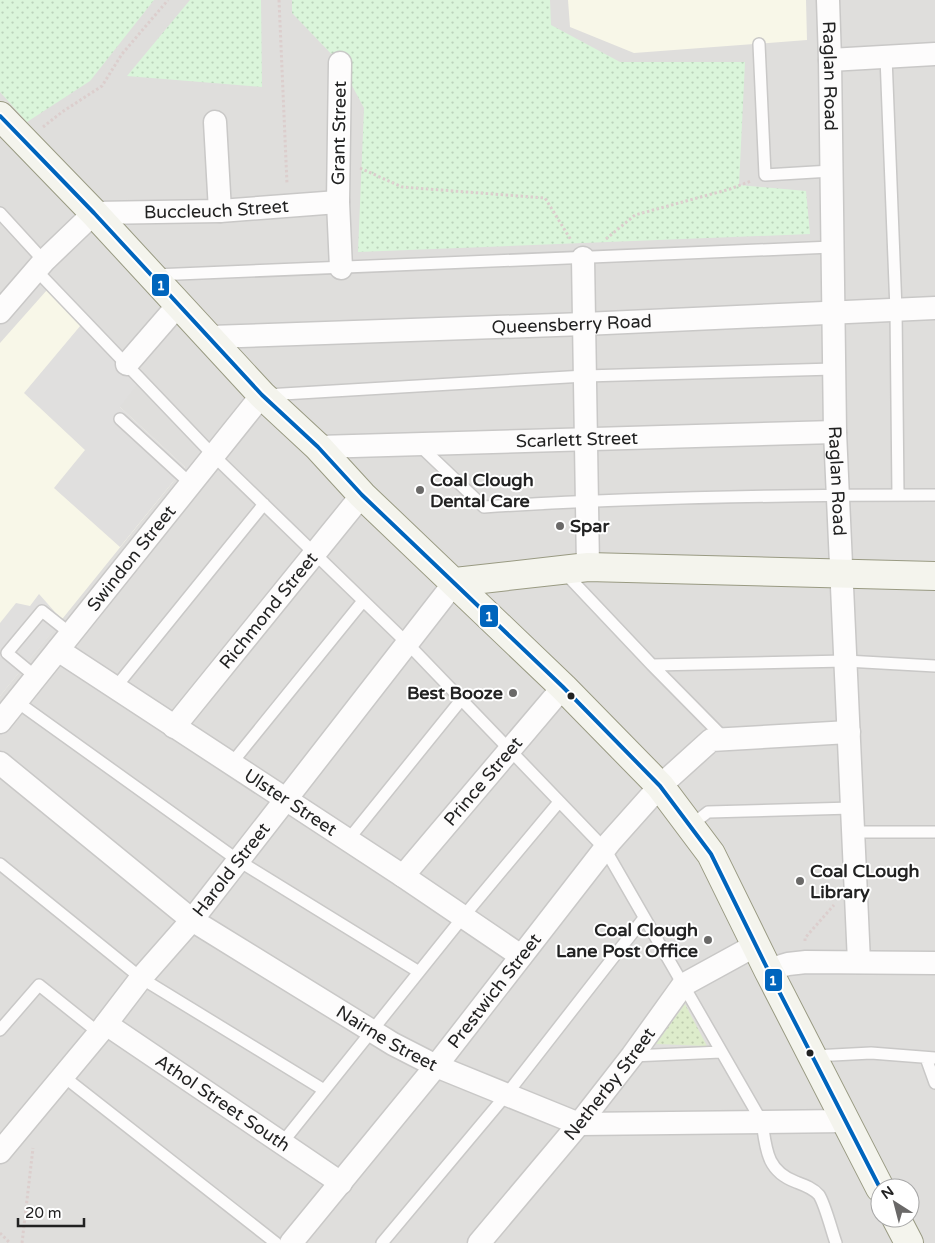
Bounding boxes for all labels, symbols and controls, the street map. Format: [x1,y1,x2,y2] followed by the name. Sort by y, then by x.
[818,21,842,131] street label: Raglan Road
[327,81,351,185] street label: Grant Street
[144,195,290,223] street label: Buccleuch Street
[151,273,170,297] line badge: 1
[157,277,165,294] text: 1
[491,310,652,338] street label: Queensberry Road
[824,426,851,536] street label: Raglan Road
[515,427,638,452] street label: Scarlett Street
[430,469,534,512] place label: Coal Clough Dental Care
[414,484,426,496] marker: Coal Clough Dental Care
[82,501,181,616] street label: Swindon Street
[570,515,610,537] place label: Spar
[554,520,566,532] marker: Spar
[215,548,322,673] street label: Richmond Street
[479,604,499,628] line badge: 1
[485,608,493,625] text: 1
[407,682,503,704] place label: Best Booze
[507,687,519,699] marker: Best Booze
[566,691,576,701] unlabelled marker
[439,732,527,831] street label: Prince Street
[240,764,341,841] street label: Ulster Street
[188,818,275,921] street label: Harold Street
[810,860,920,903] place label: Coal CLough Library
[794,875,806,887] marker: Coal CLough Library
[556,919,698,962] place label: Coal Clough Lane Post Office
[443,929,546,1053] street label: Prestwich Street
[702,934,714,946] marker: Coal Clough Lane Post Office
[764,968,783,992] line badge: 1
[769,972,777,989] text: 1
[332,1001,441,1076] street label: Nairne Street
[559,1023,660,1145] street label: Netherby Street
[805,1048,815,1058] unlabelled marker
[151,1050,294,1156] street label: Athol Street South
[870,1178,920,1228] north arrow
[878,1183,897,1203] text: N
[18,1196,84,1228] scale bar
[25,1204,62,1222] text: 20 m

